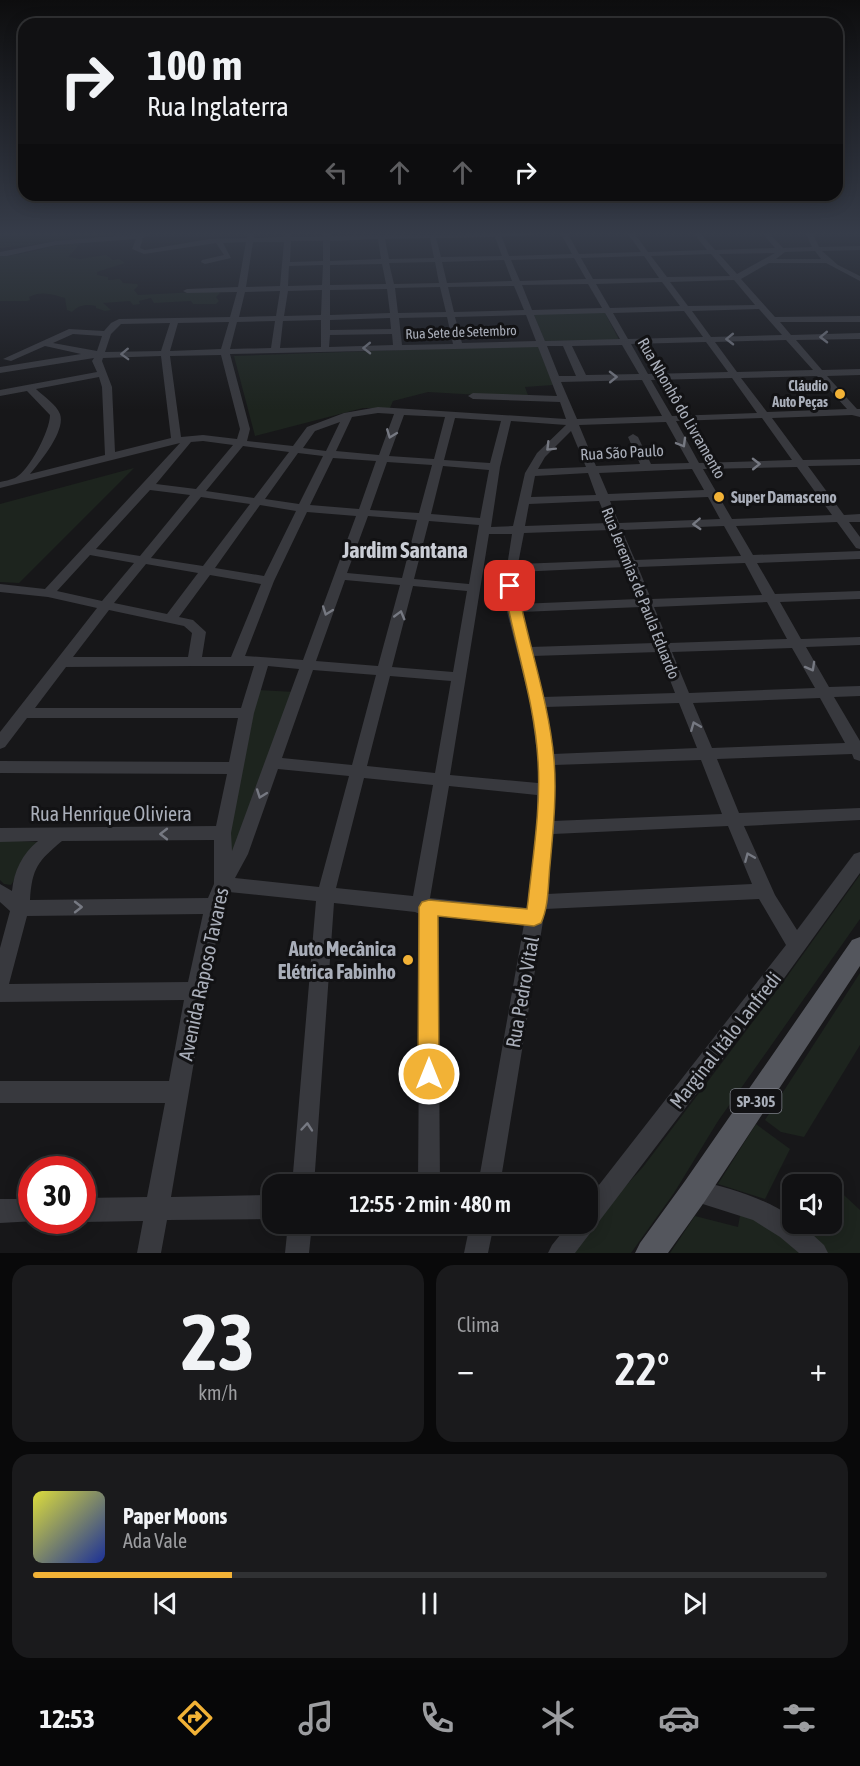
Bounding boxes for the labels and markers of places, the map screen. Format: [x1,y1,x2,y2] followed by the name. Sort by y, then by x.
[771,378,828,410] place label: Cláudio Auto Peças
[833,387,847,401] marker: Cláudio Auto Peças
[731,488,837,506] place label: Super Damasceno
[712,490,726,504] marker: Super Damasceno
[484,560,535,611] pin
[278,937,396,983] place label: Auto Mecânica Elétrica Fabinho
[401,953,415,967] marker: Auto Mecânica Elétrica Fabinho

